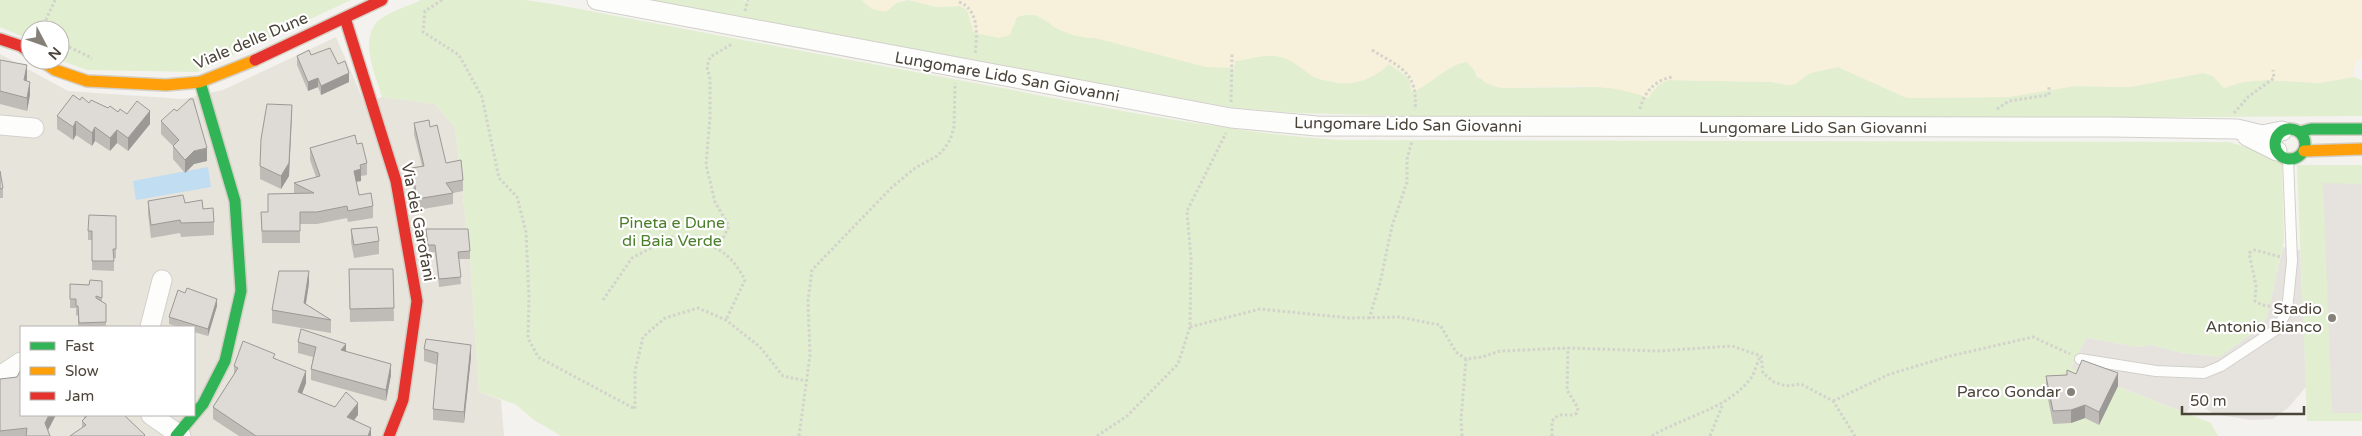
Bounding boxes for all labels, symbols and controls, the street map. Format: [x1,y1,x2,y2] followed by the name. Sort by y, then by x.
[191,8,311,74] street label: Viale delle Dune
[20,20,70,70] north arrow
[44,43,65,63] text: N
[893,47,1121,107] street label: Lungomare Lido San Giovanni
[1294,113,1522,137] street label: Lungomare Lido San Giovanni
[1699,118,1927,138] street label: Lungomare Lido San Giovanni
[397,161,439,283] street label: Via dei Garofani
[619,213,725,251] park label: Pineta e Dune di Baia Verde
[2205,299,2322,337] place label: Stadio Antonio Bianco
[2326,312,2338,324] marker: Stadio Antonio Bianco
[20,326,195,416] legend
[65,337,95,355] text: Fast
[65,362,99,380] text: Slow
[1957,382,2062,402] place label: Parco Gondar
[2182,384,2304,416] scale bar
[2065,386,2077,398] marker: Parco Gondar
[65,387,94,405] text: Jam
[2190,392,2227,410] text: 50 m

